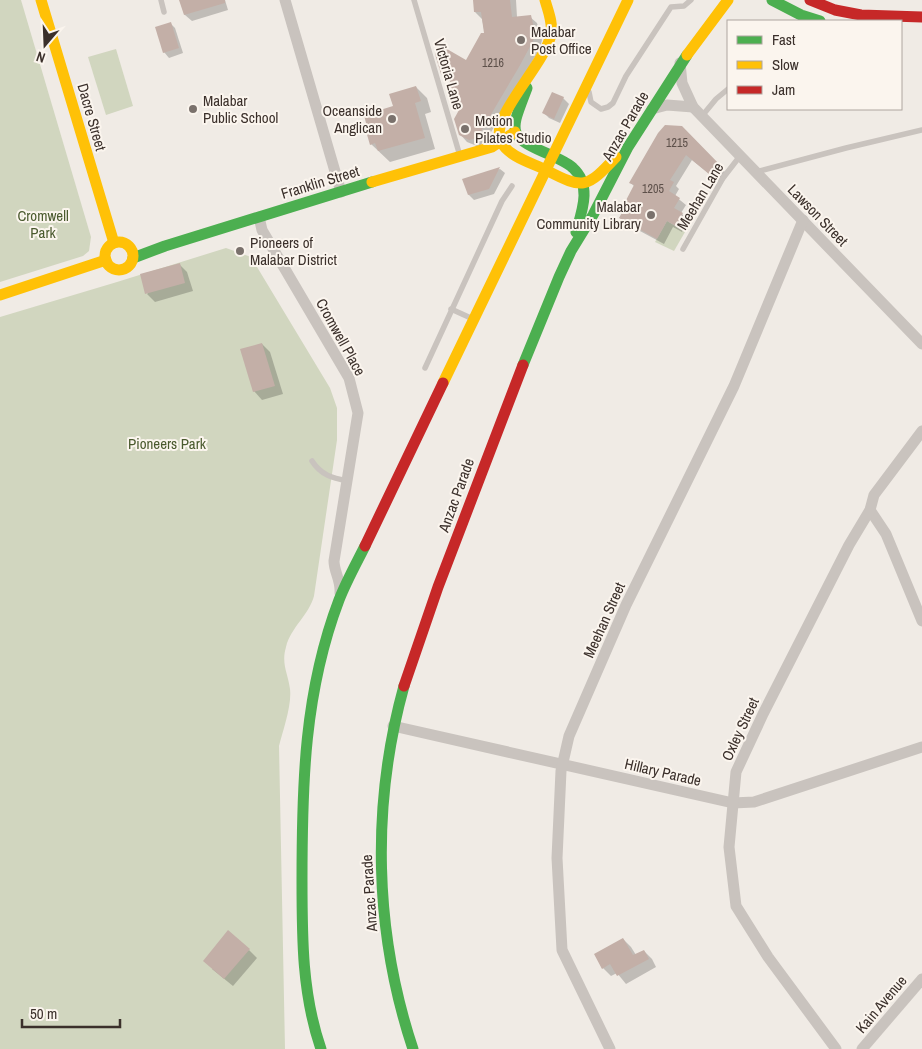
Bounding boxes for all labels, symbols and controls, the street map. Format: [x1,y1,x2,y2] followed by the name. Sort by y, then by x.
[20,20,70,70] north arrow
[727,20,902,110] legend
[531,21,592,59] place label: Malabar Post Office
[772,29,796,50] text: Fast
[515,34,527,46] marker: Malabar Post Office
[429,36,469,112] street label: Victoria Lane
[34,47,48,67] text: N
[772,54,799,75] text: Slow
[482,55,504,71] house number: 1216
[772,79,795,100] text: Jam
[72,81,112,154] street label: Dacre Street
[596,87,653,166] street label: Anzac Parade
[203,90,278,128] place label: Malabar Public School
[323,100,382,138] place label: Oceanside Anglican
[187,103,199,115] marker: Malabar Public School
[475,110,552,148] place label: Motion Pilates Studio
[386,113,398,125] marker: Oceanside Anglican
[459,123,471,135] marker: Motion Pilates Studio
[666,135,688,151] house number: 1215
[672,158,728,234] street label: Meehan Lane
[278,160,362,204] street label: Franklin Street
[783,179,853,251] street label: Lawson Street
[642,181,664,197] house number: 1205
[536,196,642,234] place label: Malabar Community Library
[17,205,69,243] park label: Cromwell Park
[645,209,657,221] marker: Malabar Community Library
[250,232,337,270] place label: Pioneers of Malabar District
[234,245,246,257] marker: Pioneers of Malabar District
[311,295,371,380] street label: Cromwell Place
[128,433,207,454] park label: Pioneers Park
[433,455,479,536] street label: Anzac Parade
[578,578,630,661] street label: Meehan Street
[716,693,764,764] street label: Oxley Street
[623,753,703,791] street label: Hillary Parade
[356,854,382,933] street label: Anzac Parade
[851,970,911,1037] street label: Kain Avenue
[22,996,120,1028] scale bar
[30,1003,57,1024] text: 50 m

